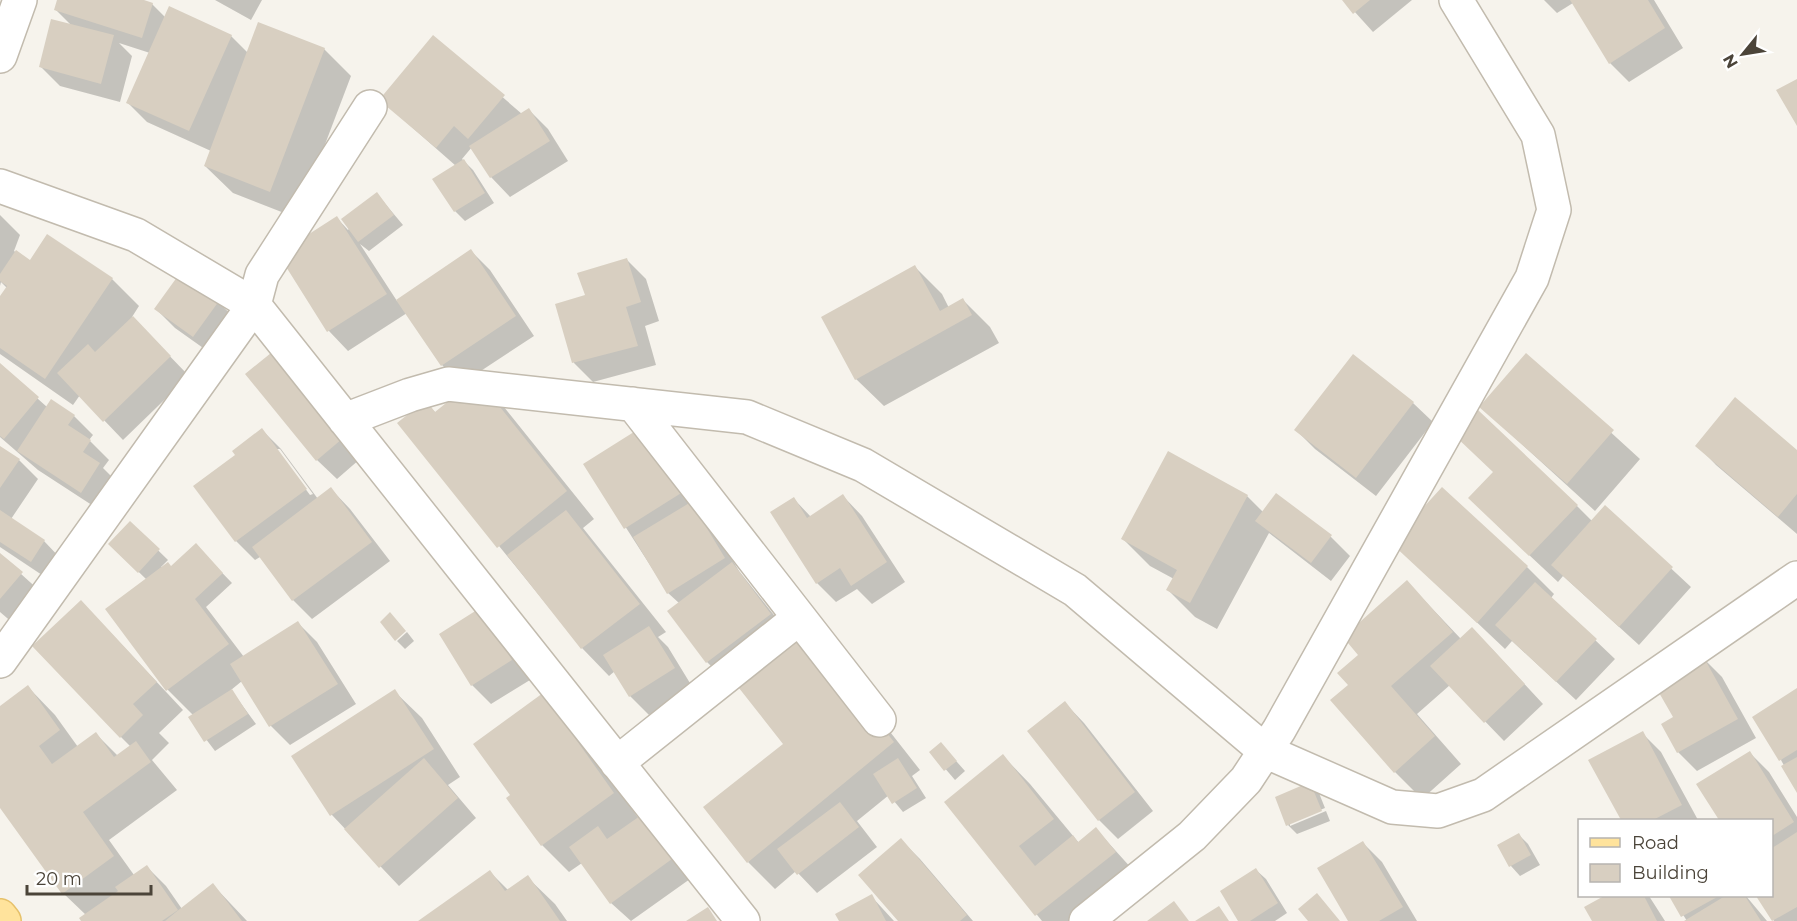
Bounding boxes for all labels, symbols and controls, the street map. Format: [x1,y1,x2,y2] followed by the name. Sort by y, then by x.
[1713,24,1773,84] north arrow
[1719,51,1742,72] text: N
[1578,819,1773,897] legend
[1632,832,1679,854] text: Road
[27,858,152,896] scale bar
[1632,862,1709,884] text: Building
[36,868,82,890] text: 20 m

